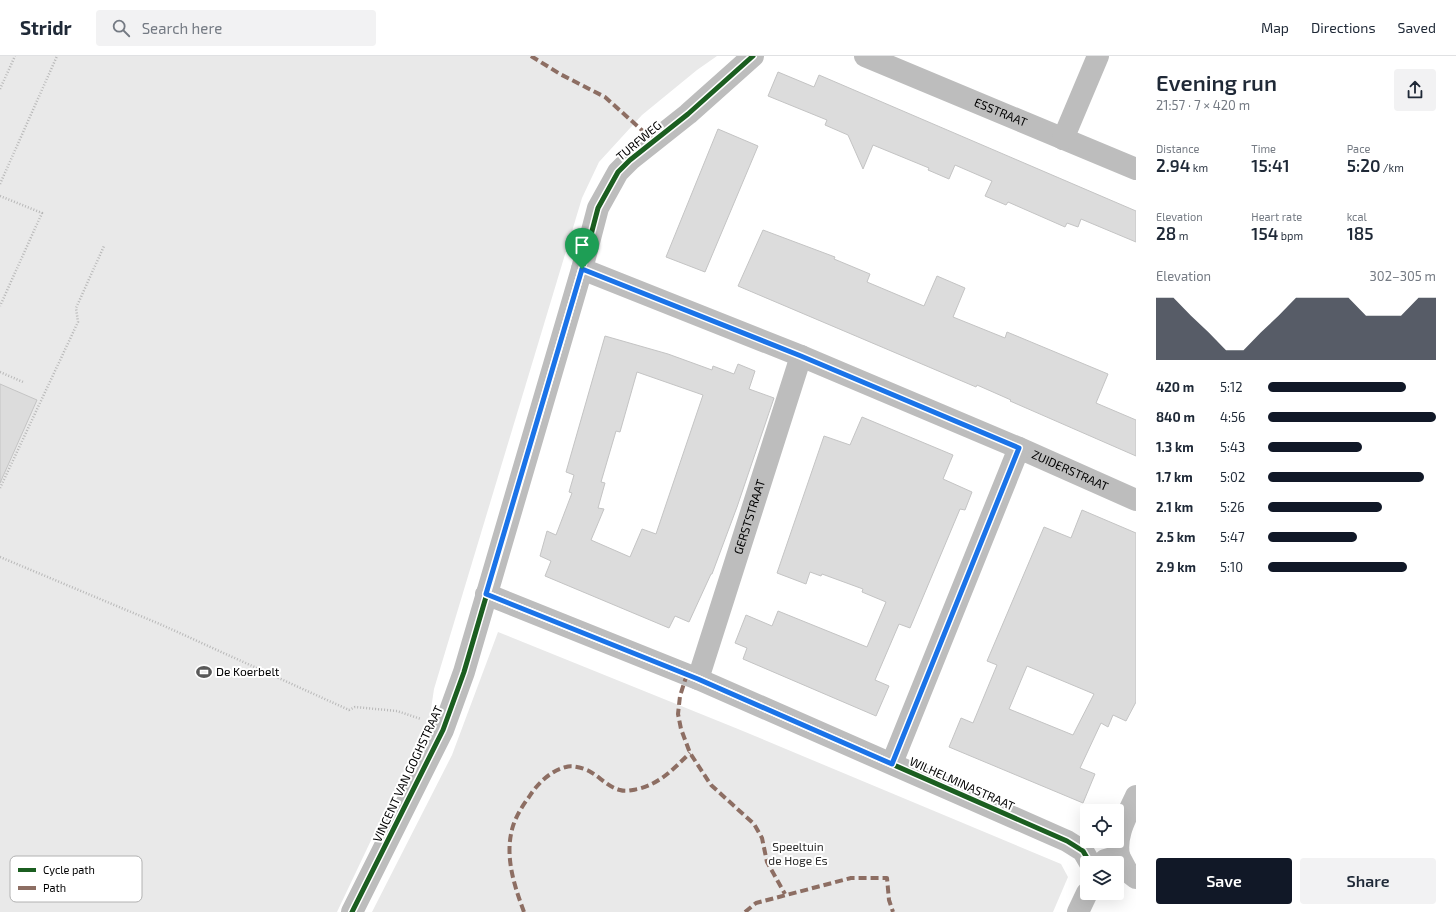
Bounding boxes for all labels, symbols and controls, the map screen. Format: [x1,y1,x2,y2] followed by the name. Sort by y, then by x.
[96,10,376,46] search box
[20,16,72,39] text: Stridr
[110,17,132,39] icon: search
[142,19,222,37] text: Search here
[1261,19,1289,36] text: Map
[1311,19,1376,36] text: Directions
[1398,19,1436,36] text: Saved
[1156,69,1277,95] text: Evening run
[1394,69,1436,111] button: share
[973,94,1030,129] street label: ESSTRAAT
[1156,97,1250,113] text: 21:57 · 7 × 420 m
[613,117,664,163] street label: TURFWEG
[1156,142,1199,155] text: Distance
[1251,142,1276,155] text: Time
[1347,142,1370,155] text: Pace
[1156,155,1190,175] text: 2.94
[1251,155,1290,175] text: 15:41
[1347,155,1380,175] text: 5:20
[1190,161,1208,174] text: km
[1380,161,1404,174] text: /km
[1156,210,1203,223] text: Elevation
[1251,210,1302,223] text: Heart rate
[1347,210,1367,223] text: kcal
[1156,223,1176,243] text: 28
[1251,223,1278,243] text: 154
[1347,223,1374,243] text: 185
[565,228,599,269] pin
[1176,229,1188,242] text: m
[1278,229,1303,242] text: bpm
[571,234,593,256] icon: arrive
[1156,268,1211,284] text: Elevation
[1370,268,1436,284] text: 302–305 m
[1156,379,1194,395] text: 420 m
[1220,379,1243,395] text: 5:12
[1156,409,1195,425] text: 840 m
[1220,409,1245,425] text: 4:56
[1156,439,1194,455] text: 1.3 km
[1220,439,1245,455] text: 5:43
[1030,447,1111,493] street label: ZUIDERSTRAAT
[1156,469,1193,485] text: 1.7 km
[1220,469,1245,485] text: 5:02
[730,478,767,556] street label: GERSTSTRAAT
[1156,499,1193,515] text: 2.1 km
[1220,499,1245,515] text: 5:26
[1156,529,1195,545] text: 2.5 km
[1220,529,1245,545] text: 5:47
[1156,559,1196,575] text: 2.9 km
[1220,559,1243,575] text: 5:10
[195,663,213,681] sports icon: De Koerbelt
[216,664,280,678] place label: De Koerbelt
[369,703,445,844] street label: VINCENT VAN GOGHSTRAAT
[908,754,1017,813] street label: WILHELMINASTRAAT
[1080,804,1124,900] map controls
[1080,804,1124,848] button: locate
[768,839,828,867] park label: Speeltuin de Hoge Es
[10,856,142,902] legend
[1080,856,1124,900] button: layers
[1156,858,1292,904] button: Save
[1300,858,1436,904] button: Share
[43,863,95,876] text: Cycle path
[43,881,66,894] text: Path

